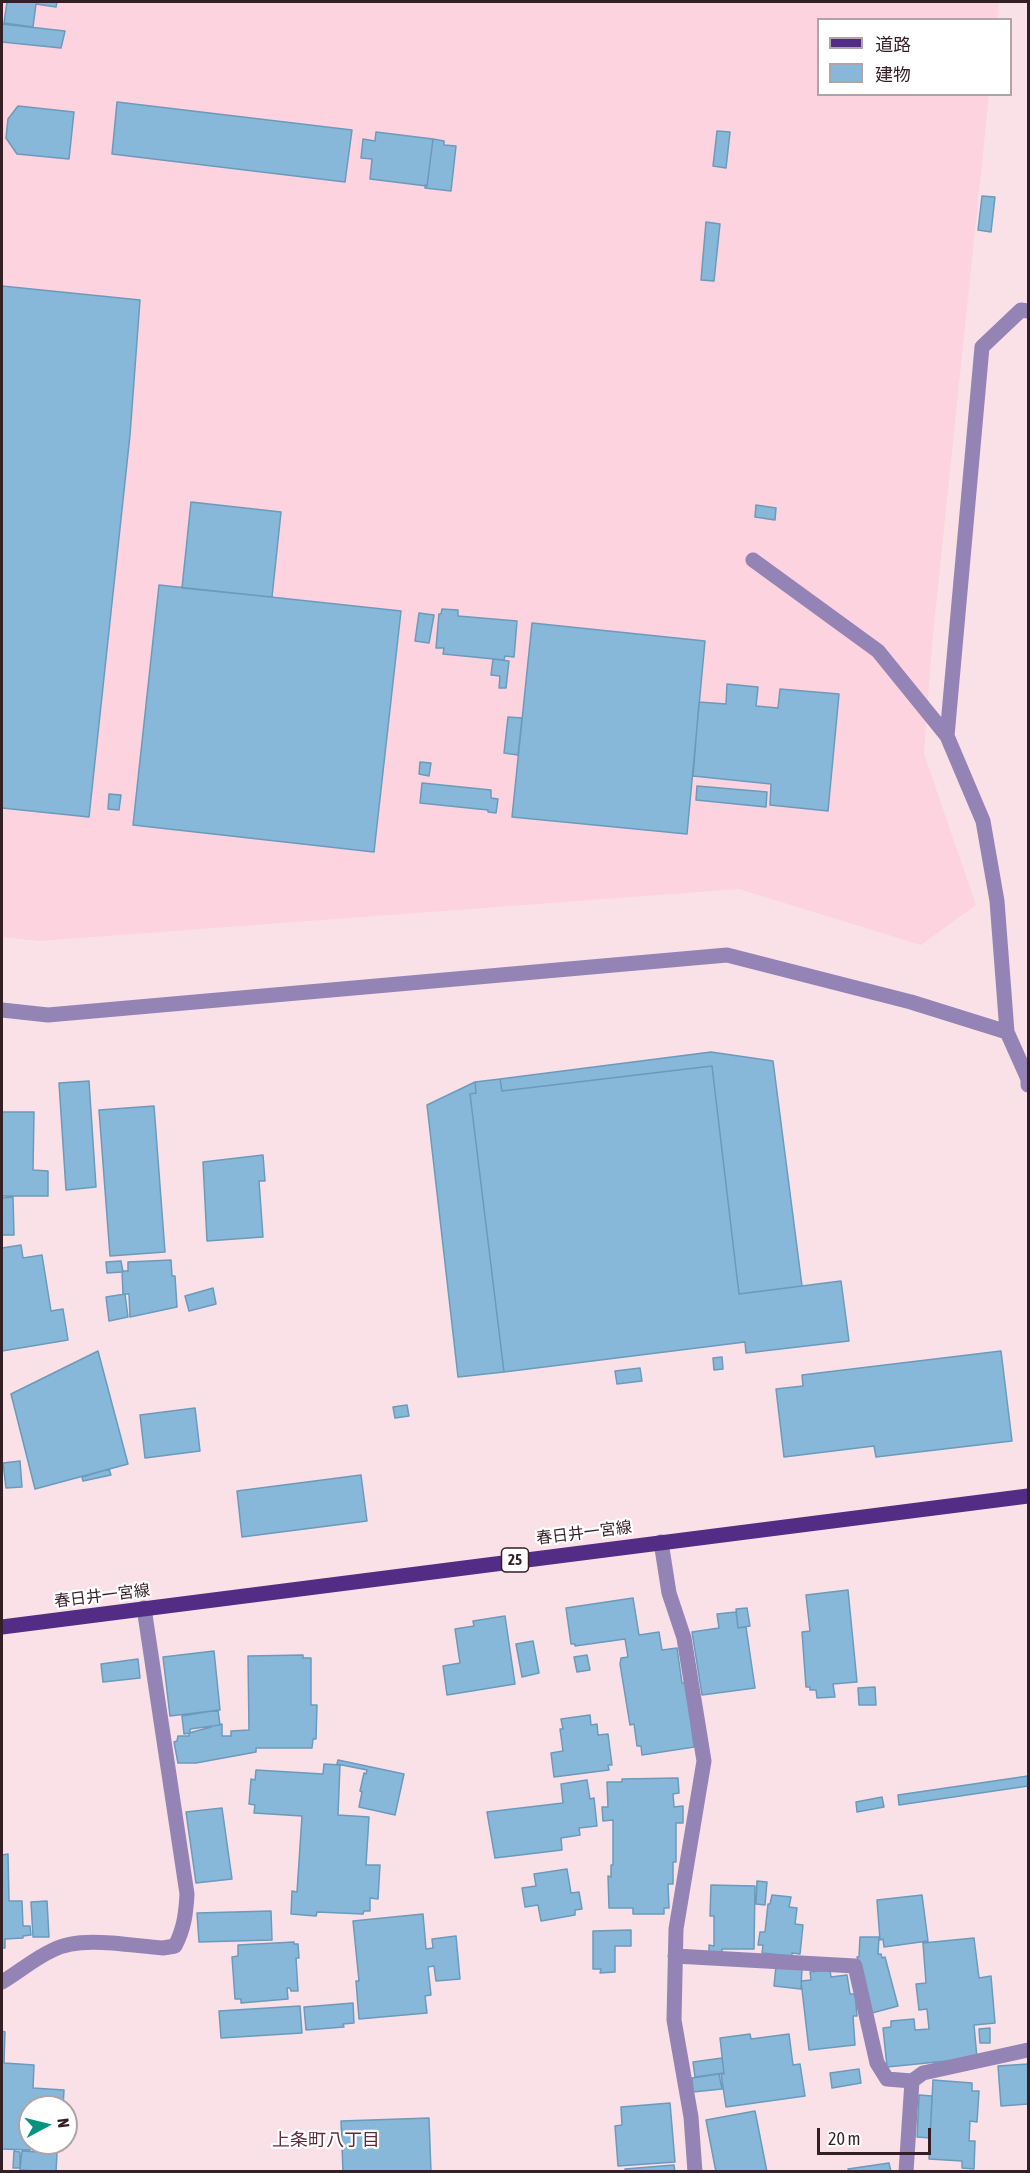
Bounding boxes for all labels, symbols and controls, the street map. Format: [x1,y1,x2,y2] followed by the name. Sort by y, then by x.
[817,18,1012,96] legend
[875,34,911,55] text: 道路
[875,64,911,85] text: 建物
[535,1518,633,1548] street label: 春日井一宮線
[502,1548,528,1572] road number: 25
[53,1581,151,1611] street label: 春日井一宮線
[18,2095,78,2155] north arrow
[820,2116,934,2154] scale bar
[54,2117,73,2129] text: N
[828,2128,860,2149] text: 20 m
[272,2129,380,2151] district label: 上条町八丁目

